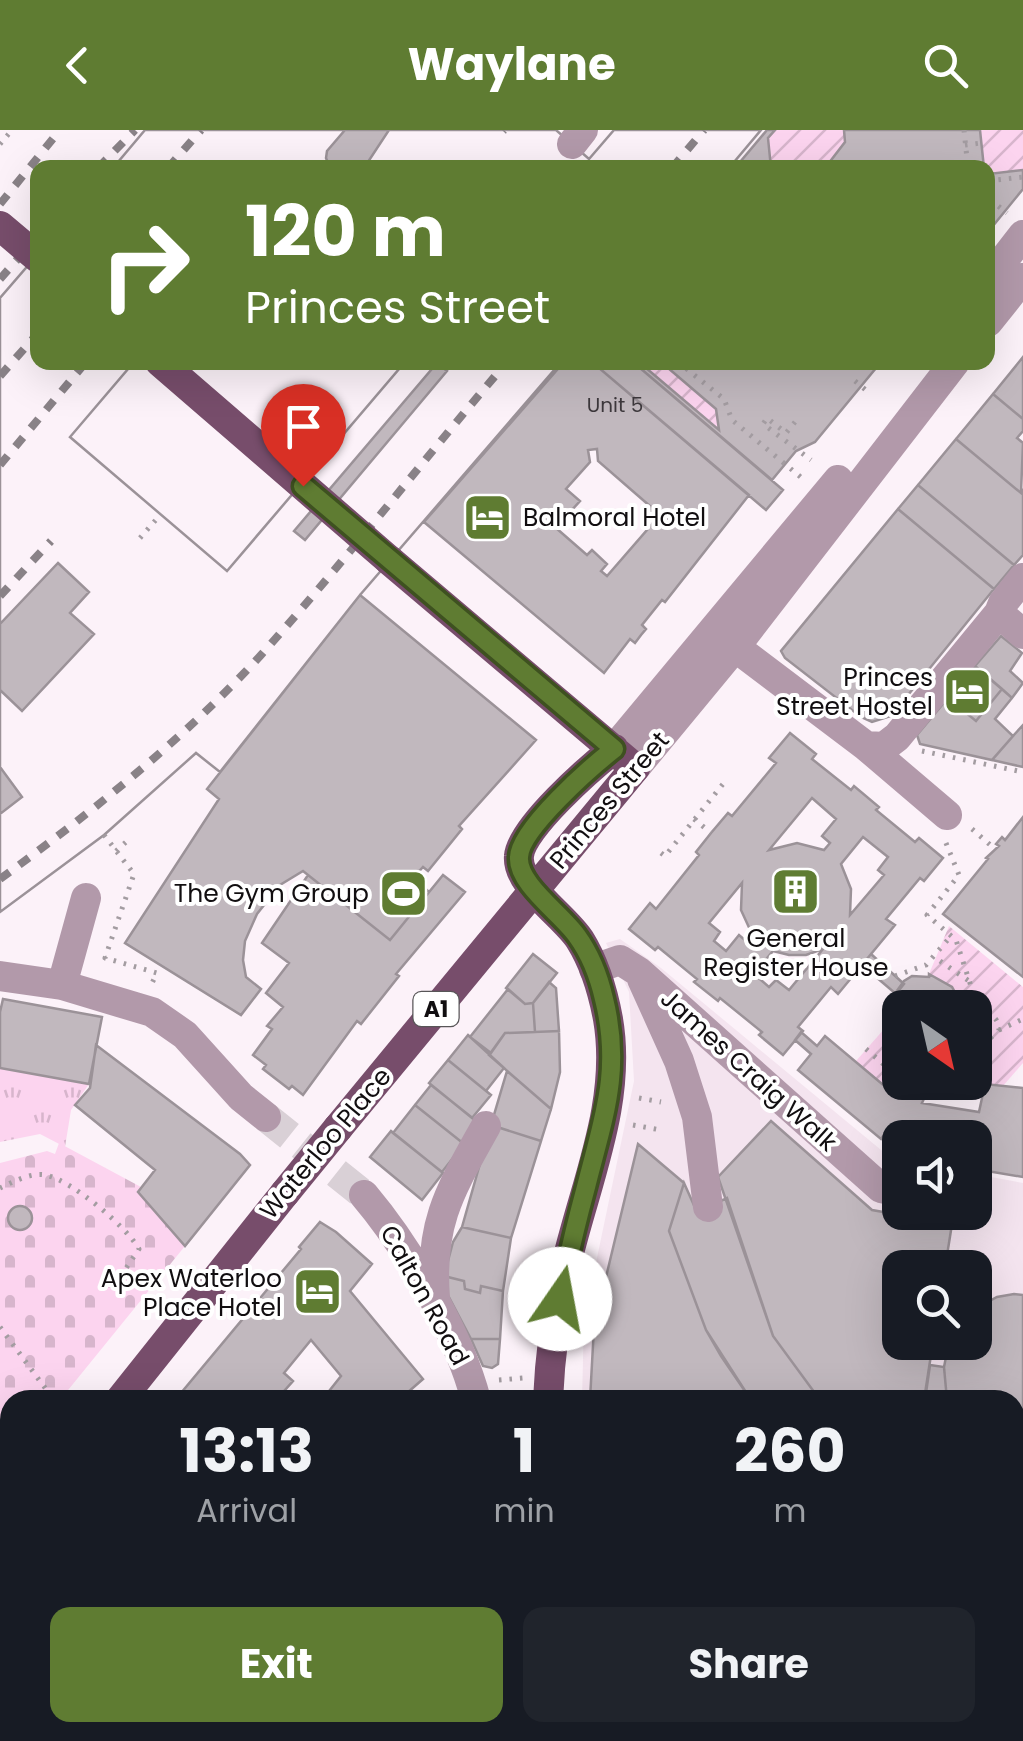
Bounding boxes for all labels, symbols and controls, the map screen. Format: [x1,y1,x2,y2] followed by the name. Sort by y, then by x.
[407,33,616,96] text: Waylane
[50,38,105,93] icon: back
[918,38,973,93] icon: search
[245,182,446,281] text: 120 m
[80,200,210,330] icon: right
[245,276,550,339] text: Princes Street
[261,384,346,487] pin
[587,391,643,419] house number: Unit 5
[276,399,331,454] icon: arrive
[462,491,514,543] hotel icon: Balmoral Hotel
[523,500,706,535] place label: Balmoral Hotel
[776,660,933,724] place label: Princes Street Hostel
[942,665,994,717] hotel icon: Princes Street Hostel
[541,724,677,877] street label: Princes Street
[770,866,822,918] building icon: General Register House
[378,867,430,919] sports icon: The Gym Group
[174,876,369,911] place label: The Gym Group
[703,921,889,985] place label: General Register House
[653,982,845,1159] street label: James Craig Walk
[882,990,992,1100] north arrow
[882,990,992,1360] map controls
[414,992,458,1026] road number: A1
[251,1060,399,1227] street label: Waterloo Place
[882,1120,992,1230] button: sound
[372,1219,477,1372] street label: Calton Road
[508,1247,612,1351] position arrow
[882,1250,992,1360] button: search
[101,1261,282,1325] place label: Apex Waterloo Place Hotel
[291,1266,343,1318] hotel icon: Apex Waterloo Place Hotel
[179,1409,314,1493] text: 13:13
[513,1409,535,1493] text: 1
[734,1409,846,1493] text: 260
[196,1488,297,1533] text: Arrival
[493,1488,555,1533] text: min
[773,1488,806,1533] text: m
[50,1607,503,1722] button: Exit
[523,1607,975,1722] button: Share

